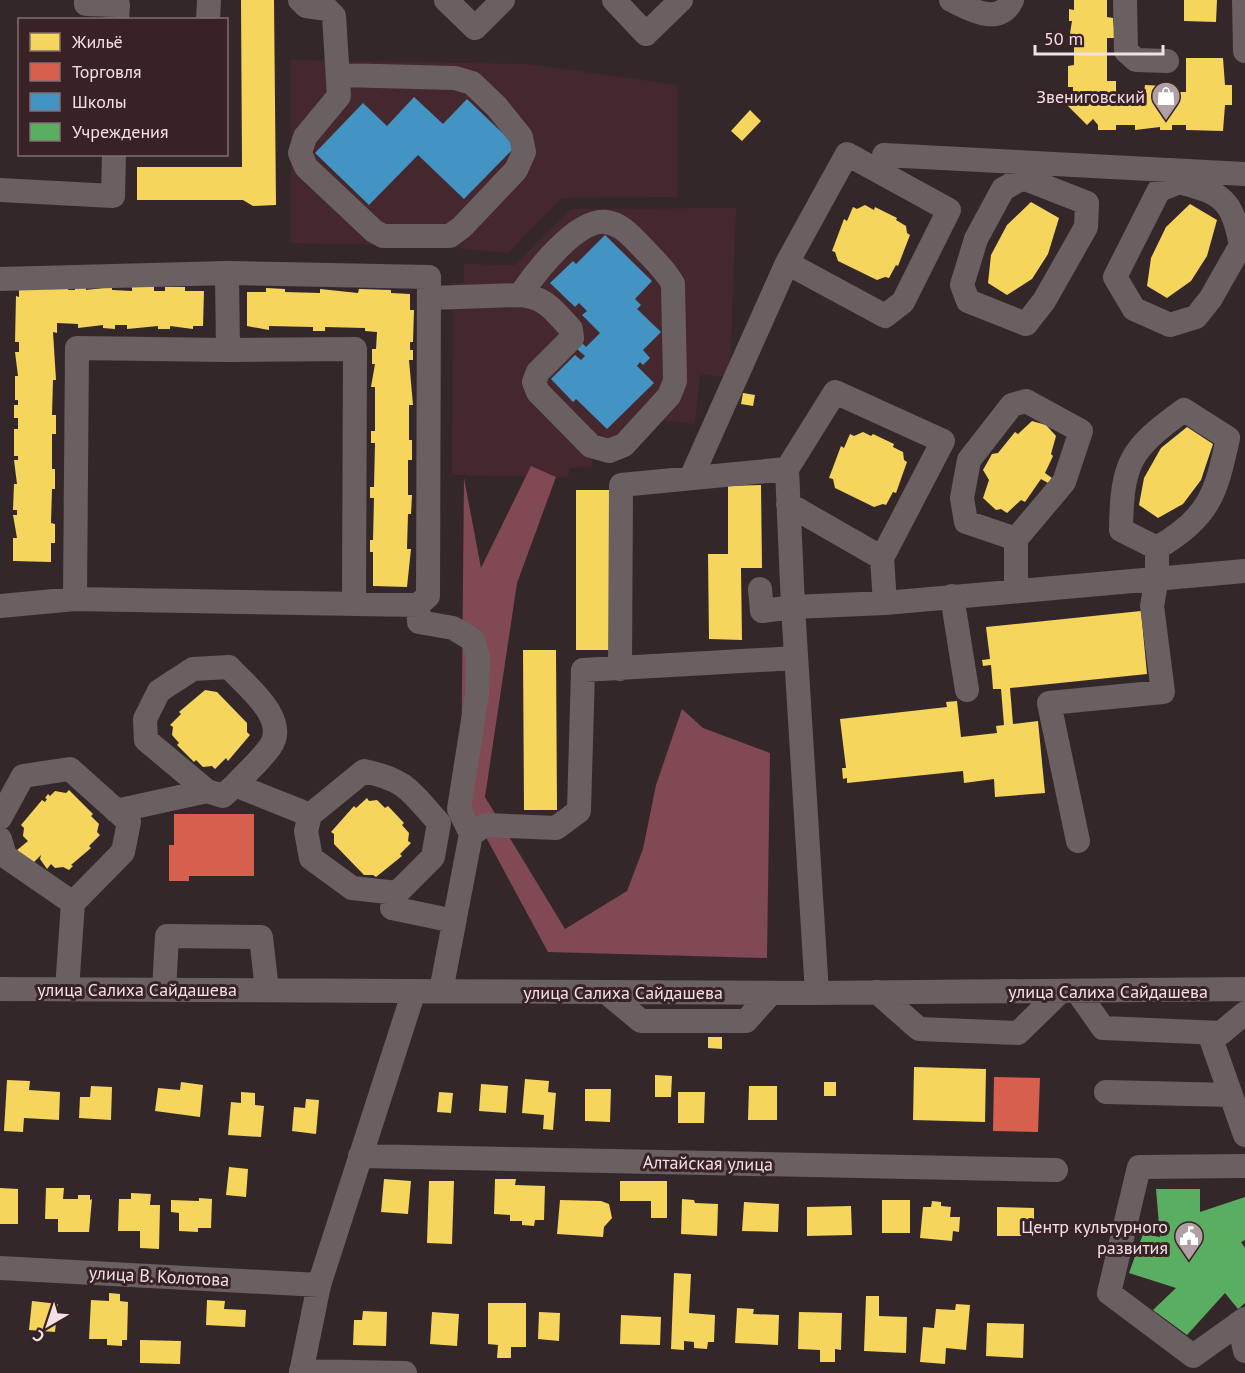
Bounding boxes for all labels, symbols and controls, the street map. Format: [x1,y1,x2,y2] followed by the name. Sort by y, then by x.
[18,18,228,156] legend
[1035,18,1162,56] scale bar
[1044,27,1083,50] text: 50 m
[71,30,123,53] text: Жильё
[72,60,142,83] text: Торговля
[1150,80,1182,122] shop icon: Звениговский
[1036,85,1145,108] place label: Звениговский
[72,90,127,113] text: Школы
[72,120,169,143] text: Учреждения
[37,978,237,1001] street label: улица Салиха Сайдашева
[1008,980,1208,1003] street label: улица Салиха Сайдашева
[523,981,723,1004] street label: улица Салиха Сайдашева
[643,1150,773,1176] street label: Алтайская улица
[1021,1215,1168,1259] place label: Центр культурного развития
[1173,1220,1205,1262] public building icon: Центр культурного развития
[88,1261,230,1291] street label: улица В. Колотова
[18,1295,78,1355] north arrow
[29,1326,48,1347] text: С

